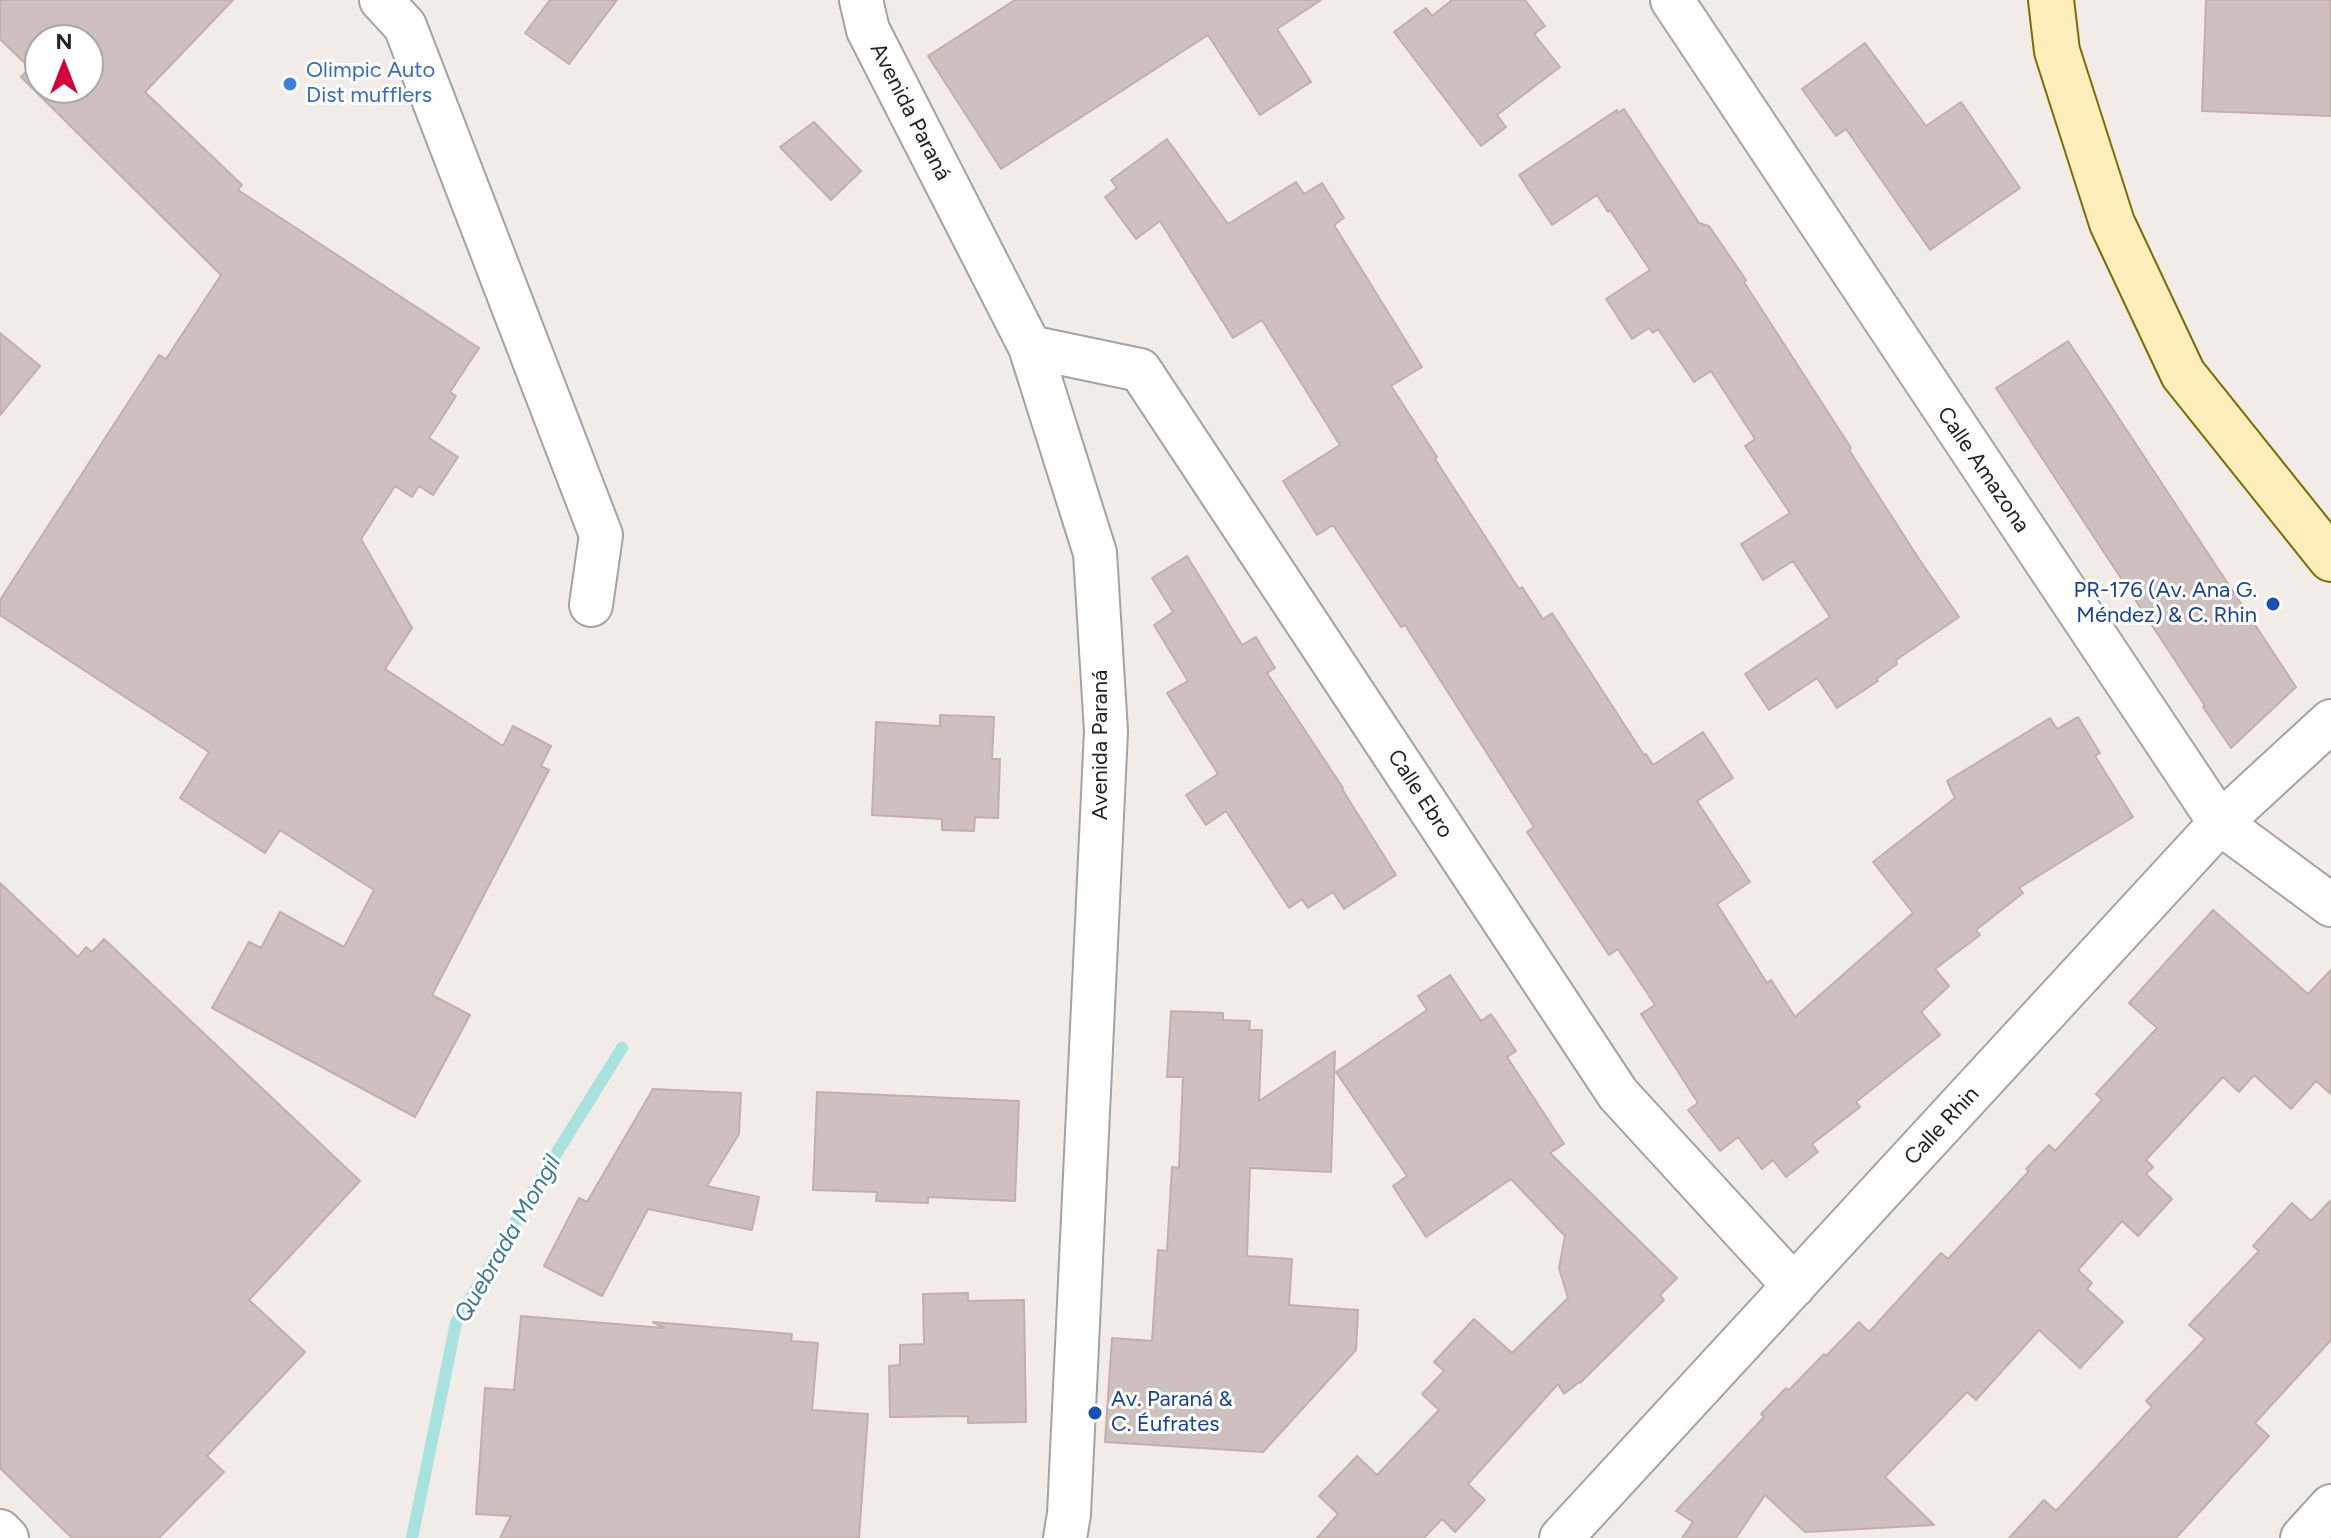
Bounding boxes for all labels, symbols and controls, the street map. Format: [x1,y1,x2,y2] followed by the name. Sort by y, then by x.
[24,24,104,104] north arrow
[55,28,73,55] text: N
[864,39,956,185] street label: Avenida Paraná
[306,58,435,110] place label: Olimpic Auto Dist mufflers
[281,75,299,93] marker: Olimpic Auto Dist mufflers
[1931,402,2035,538] street label: Calle Amazona
[2074,578,2257,630] place label: PR-176 (Av. Ana G. Méndez) & C. Rhin
[2264,595,2282,613] marker: PR-176 (Av. Ana G. Méndez) & C. Rhin
[1088,670,1114,820] street label: Avenida Paraná
[1382,745,1458,843] street label: Calle Ebro
[1899,1081,1985,1171] street label: Calle Rhin
[448,1150,568,1328] water label: Quebrada Mongil
[1111,1387,1233,1438] place label: Av. Paraná & C. Éufrates
[1086,1404,1104,1422] marker: Av. Paraná & C. Éufrates

